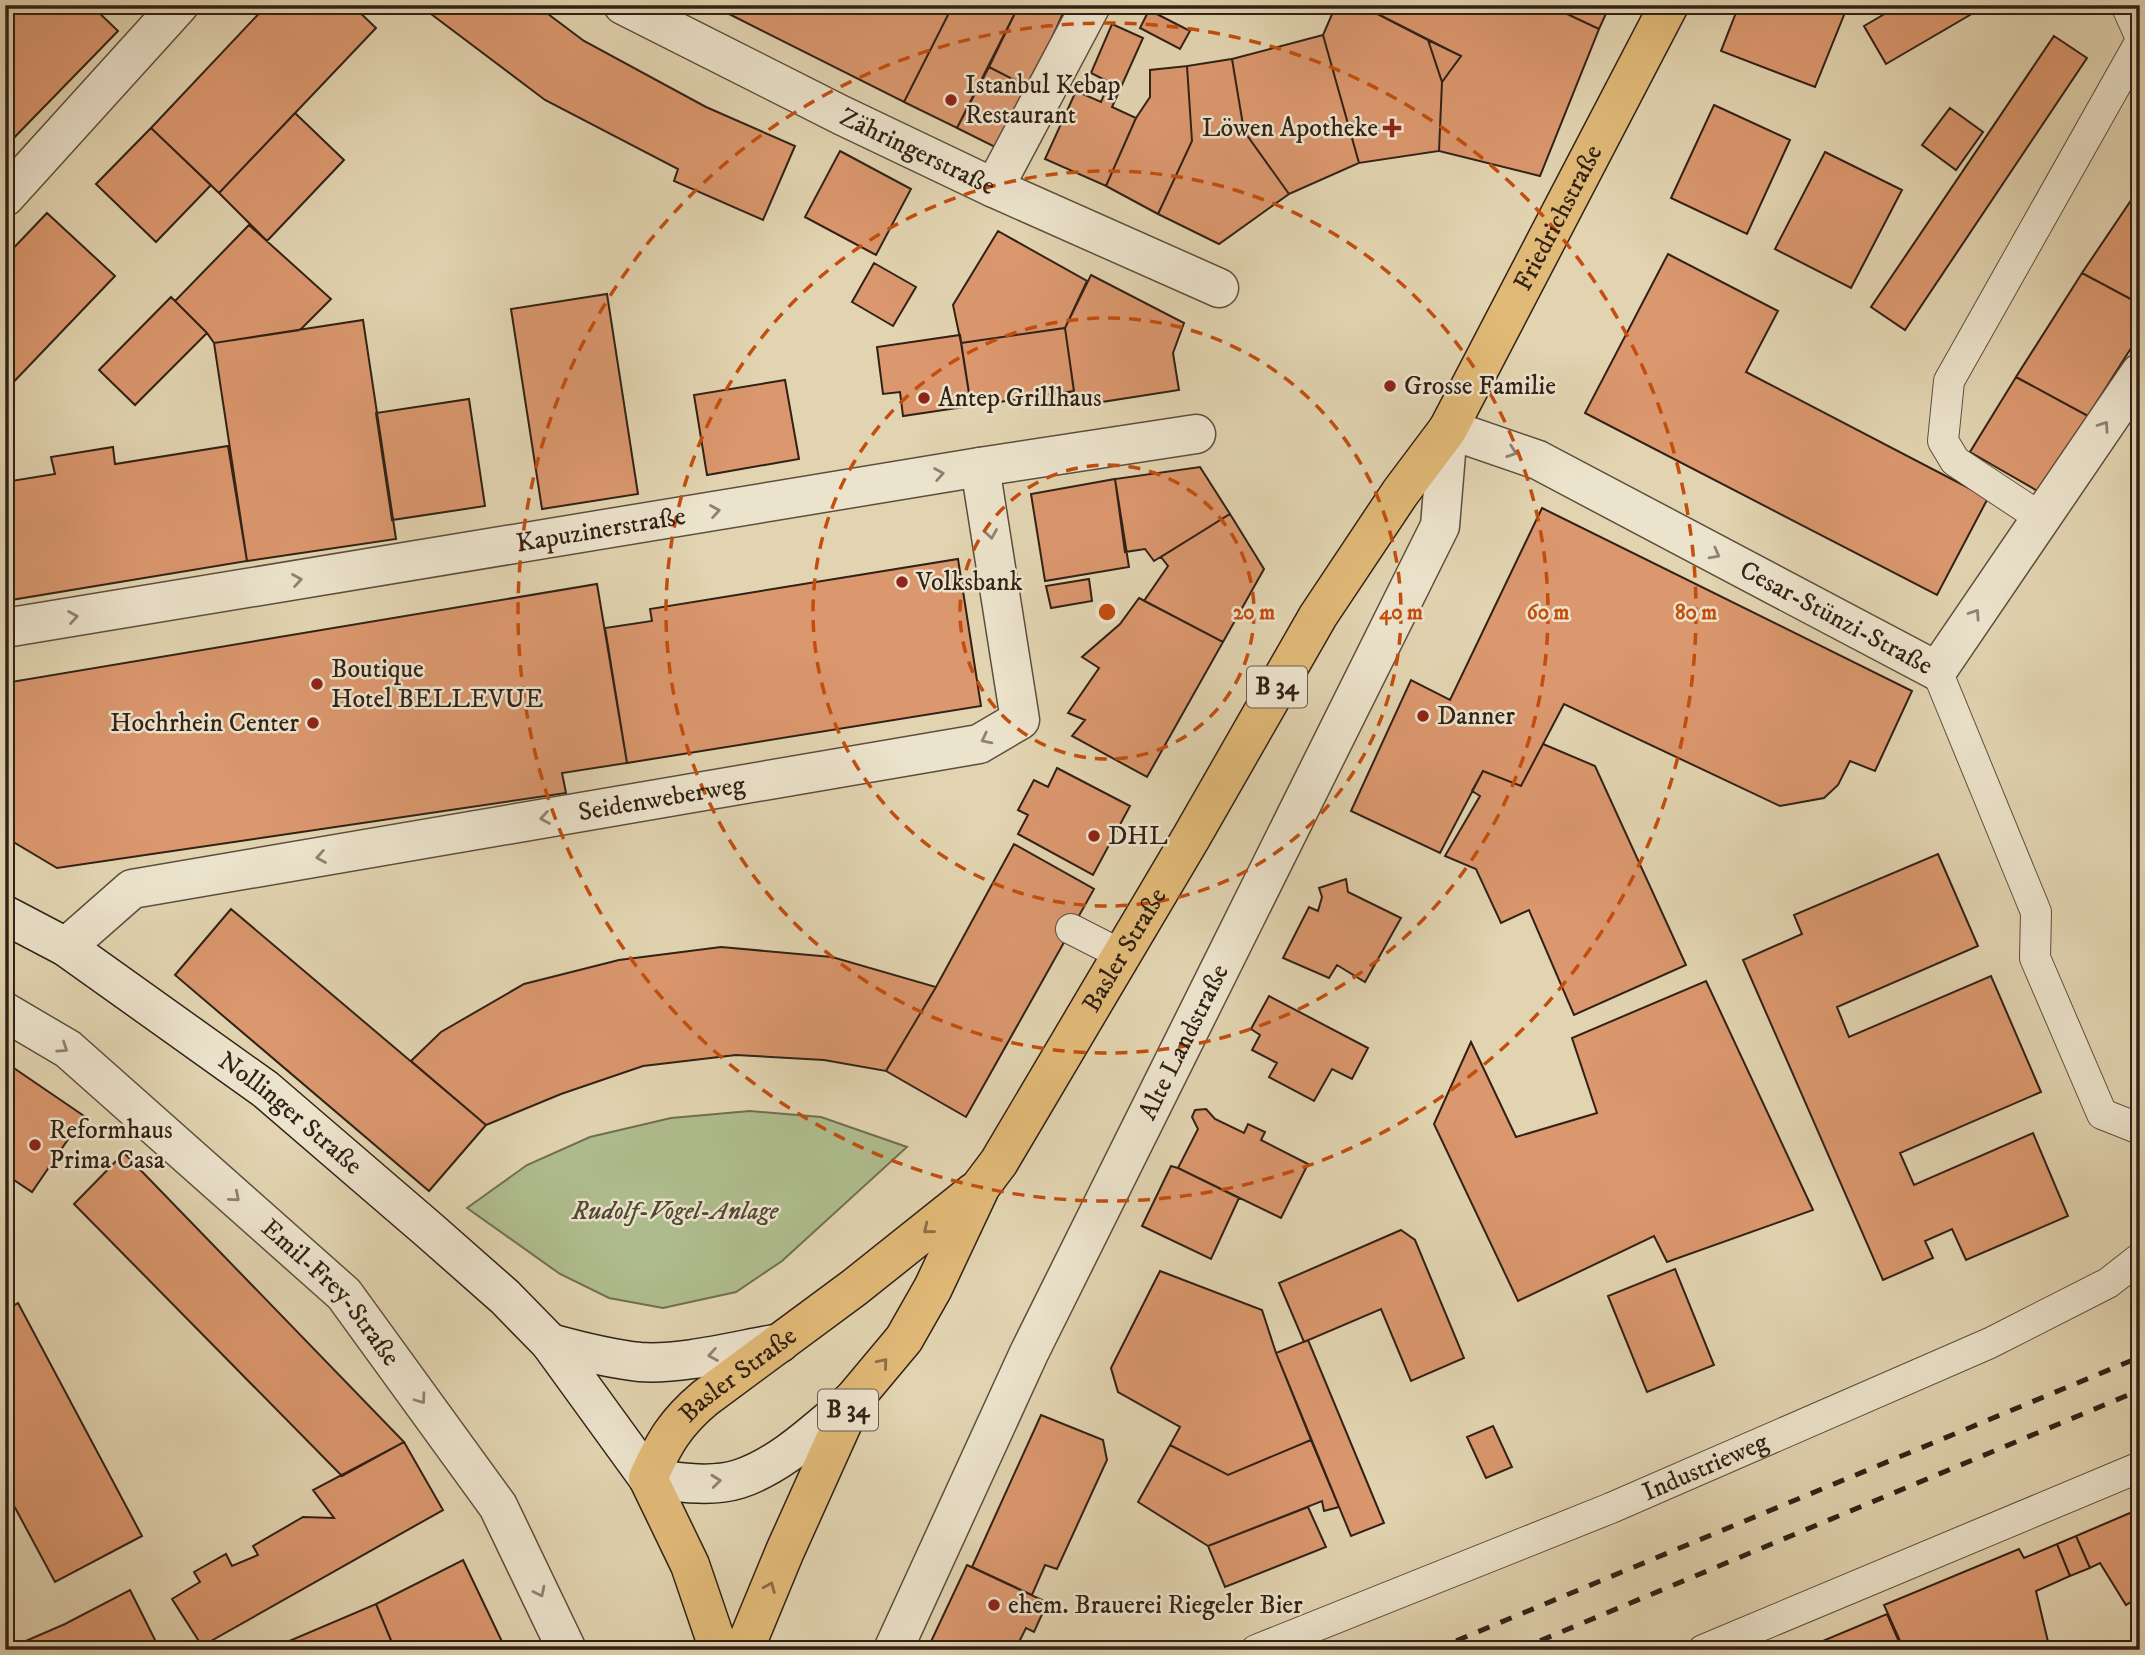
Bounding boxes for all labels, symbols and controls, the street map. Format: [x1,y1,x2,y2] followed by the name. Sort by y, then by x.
[965,69,1121,132] place label: Istanbul Kebap Restaurant
[943,92,959,108] marker: Istanbul Kebap Restaurant
[834,100,1001,203] street label: Zähringerstraße
[1202,112,1378,145] place label: Löwen Apotheke
[1384,120,1400,136] marker: Löwen Apotheke
[1506,139,1610,297] street label: Friedrichstraße
[1404,370,1556,403] place label: Grosse Familie
[1382,378,1398,394] marker: Grosse Familie
[938,382,1102,415] place label: Antep Grillhaus
[916,390,932,406] marker: Antep Grillhaus
[2095,421,2108,434] one-way arrow
[1506,444,1518,458] one-way arrow
[933,467,945,482] one-way arrow
[514,499,688,560] street label: Kapuzinerstraße
[709,504,721,519] one-way arrow
[983,528,998,540] one-way arrow
[1708,545,1721,559] one-way arrow
[1734,553,1938,682] street label: Cesar-Stünzi-Straße
[915,566,1023,599] place label: Volksbank
[291,573,303,588] one-way arrow
[894,574,910,590] marker: Volksbank
[1095,600,1119,624] centre of rings
[1233,600,1275,626] text: 20 m
[1379,600,1423,626] text: 40 m
[1527,600,1569,626] text: 60 m
[1675,600,1717,626] text: 80 m
[1967,609,1979,622] one-way arrow
[67,610,79,625] one-way arrow
[331,653,543,716] place label: Boutique Hotel BELLEVUE
[1247,666,1307,708] road number: B 34
[309,676,325,692] marker: Boutique Hotel BELLEVUE
[1437,700,1515,733] place label: Danner
[110,707,299,740] place label: Hochrhein Center
[1415,708,1431,724] marker: Danner
[305,715,321,731] marker: Hochrhein Center
[980,730,993,744] one-way arrow
[576,768,748,829] street label: Seidenweberweg
[539,810,551,825] one-way arrow
[1108,820,1168,853] place label: DHL
[1086,828,1102,844] marker: DHL
[315,849,327,864] one-way arrow
[1075,882,1174,1018] street label: Basler Straße
[1131,959,1236,1125] street label: Alte Landstraße
[55,1039,68,1052] one-way arrow
[212,1044,369,1182] street label: Nollinger Straße
[49,1114,173,1177] place label: Reformhaus Prima Casa
[27,1137,43,1153] marker: Reformhaus Prima Casa
[226,1189,239,1201] one-way arrow
[571,1195,779,1228] park label: Rudolf-Vogel-Anlage
[254,1212,407,1372] street label: Emil-Frey-Straße
[923,1221,936,1233] one-way arrow
[672,1319,803,1430] street label: Basler Straße
[707,1347,719,1362] one-way arrow
[875,1359,888,1371] one-way arrow
[818,1390,878,1430] road number: B 34
[412,1391,425,1404] one-way arrow
[1637,1425,1773,1509] street label: Industrieweg
[710,1474,722,1489] one-way arrow
[762,1581,776,1594] one-way arrow
[531,1585,545,1597] one-way arrow
[1008,1589,1303,1622] place label: ehem. Brauerei Riegeler Bier
[986,1597,1002,1613] marker: ehem. Brauerei Riegeler Bier

